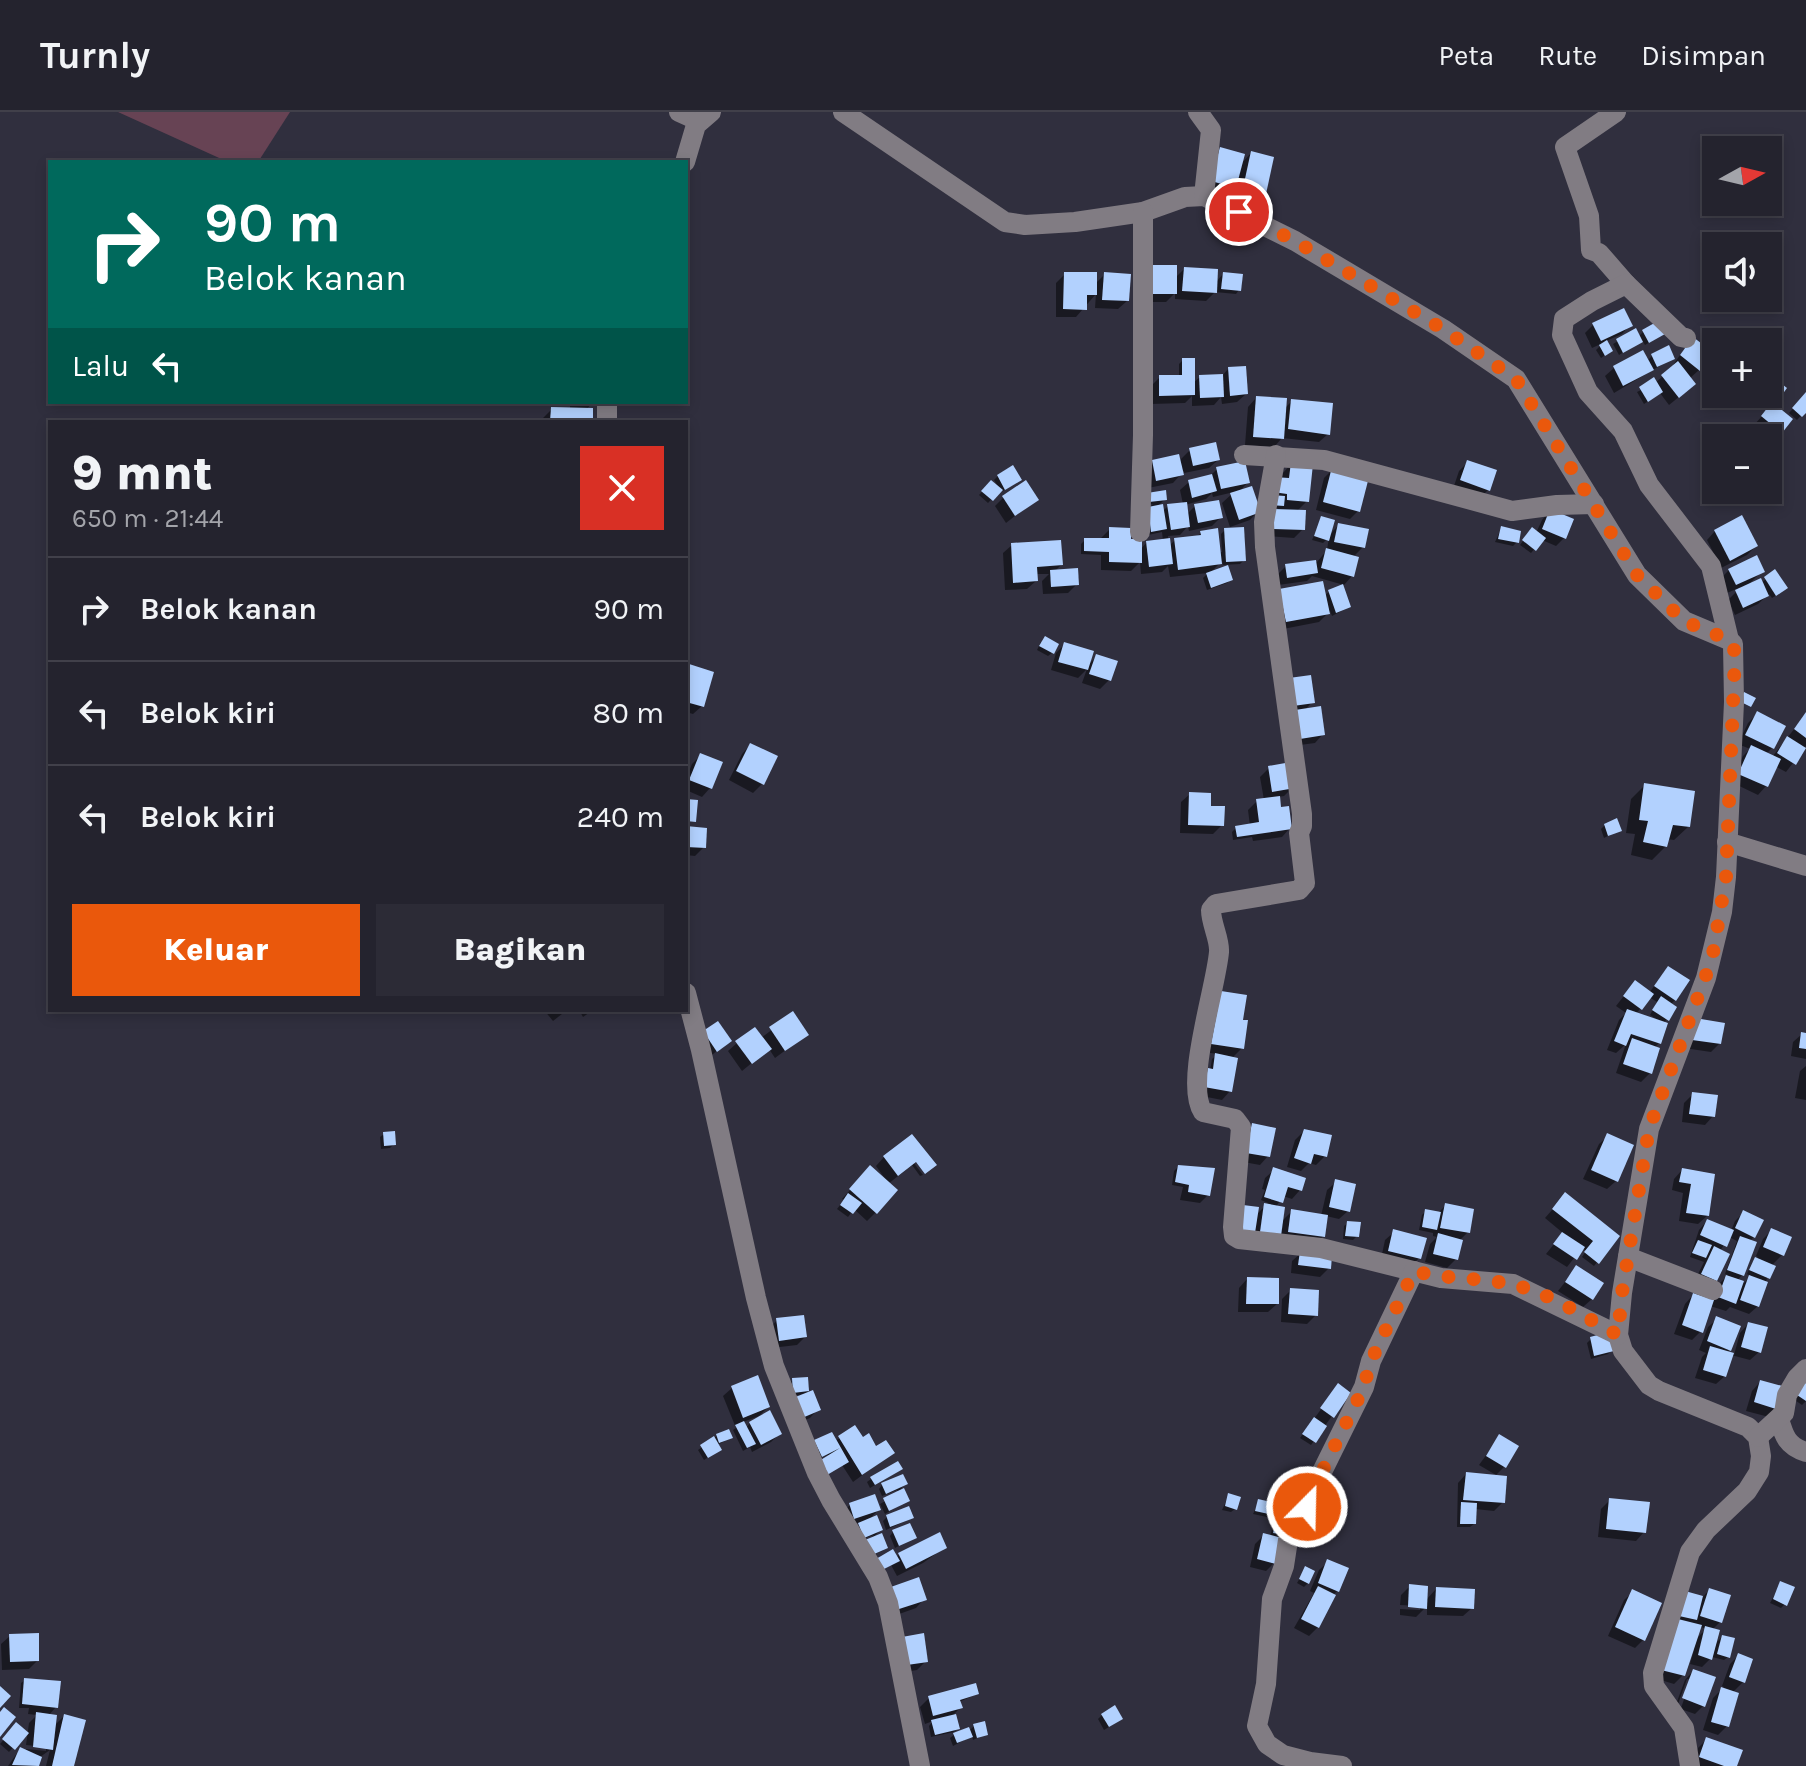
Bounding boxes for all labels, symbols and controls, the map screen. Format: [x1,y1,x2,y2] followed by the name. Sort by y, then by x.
[40,33,150,78] text: Turnly
[1438,39,1494,72] text: Peta
[1538,39,1597,72] text: Rute
[1641,39,1766,72] text: Disimpan
[1702,136,1782,216] north arrow
[1702,136,1782,504] map controls
[1205,178,1273,246] pin
[204,190,341,255] text: 90 m
[1217,190,1261,234] icon: arrive
[72,192,176,296] icon: right
[1702,232,1782,312] button: sound
[204,257,407,299] text: Belok kanan
[1702,328,1782,408] button: +
[145,344,189,388] icon: left
[72,348,129,384] text: Lalu
[1702,424,1782,504] button: −
[72,445,213,501] text: 9 mnt
[580,446,664,530] button: close
[72,503,223,534] text: 650 m · 21:44
[72,587,116,631] icon: right
[140,591,317,627] text: Belok kanan
[594,591,664,627] text: 90 m
[72,691,116,735] icon: left
[140,695,276,731] text: Belok kiri
[593,695,664,731] text: 80 m
[72,795,116,839] icon: left
[140,799,276,835] text: Belok kiri
[577,799,664,835] text: 240 m
[72,904,360,996] button: Keluar
[376,904,664,996] button: Bagikan
[1265,1465,1349,1549] position arrow

